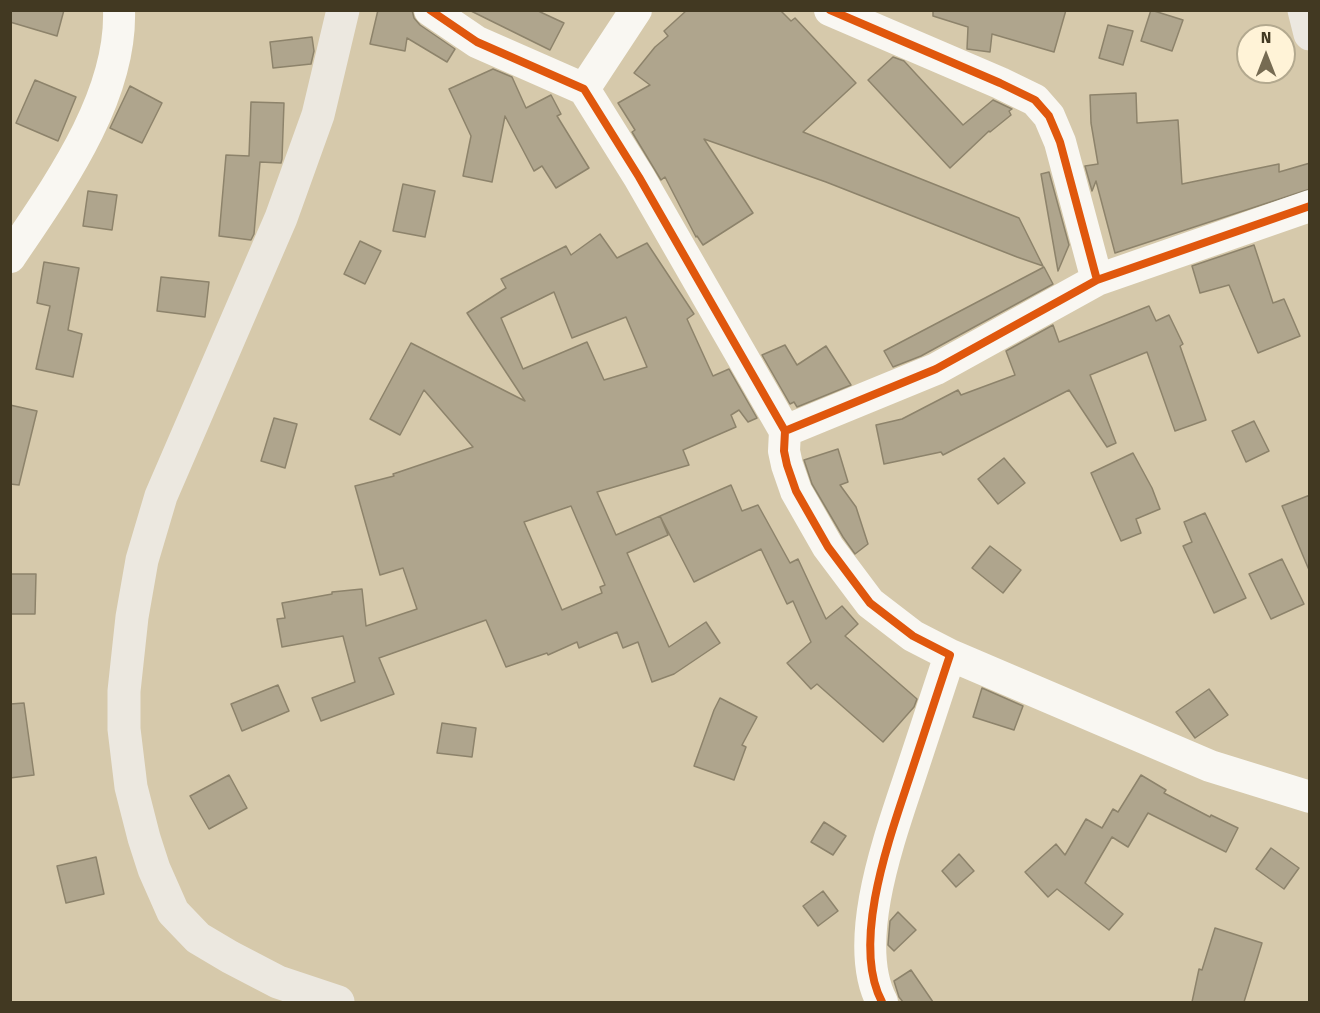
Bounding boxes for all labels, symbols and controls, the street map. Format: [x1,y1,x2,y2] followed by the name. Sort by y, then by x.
[1236,24,1296,84] north arrow
[1261,28,1271,47] text: N

